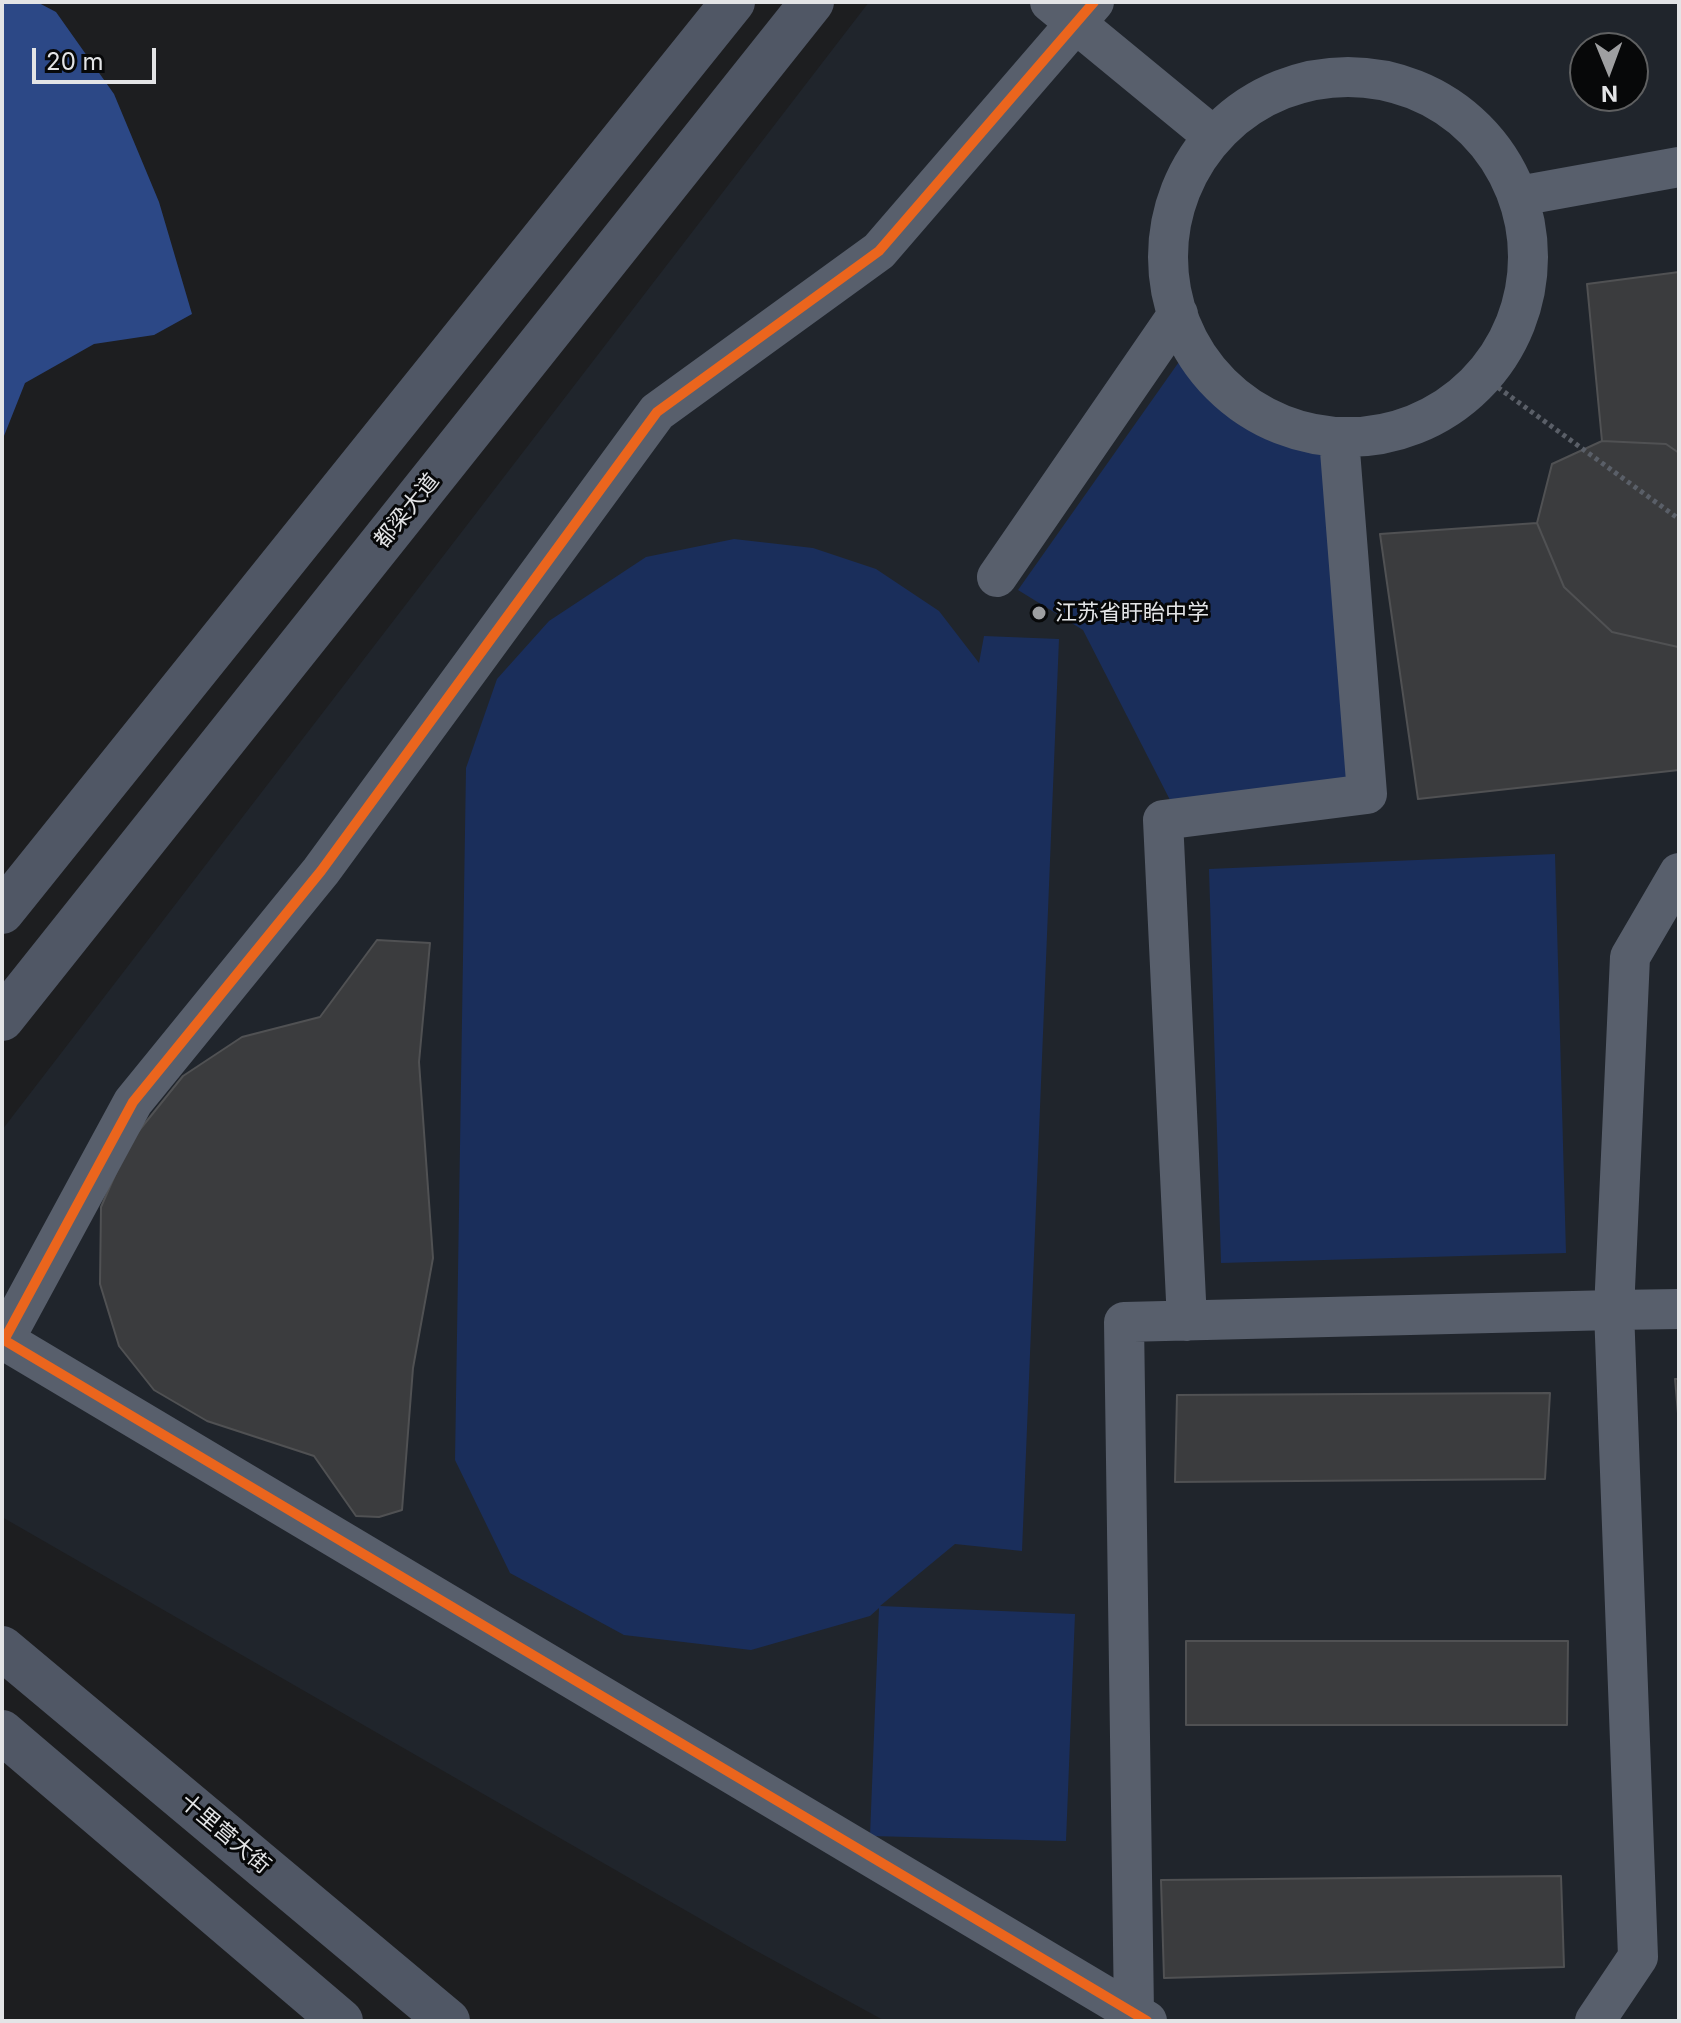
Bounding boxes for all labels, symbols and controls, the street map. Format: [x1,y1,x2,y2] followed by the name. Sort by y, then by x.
[36,32,160,82] scale bar
[1569,32,1649,112] north arrow
[46,47,104,76] text: 20 m
[1601,81,1618,107] text: N
[369,468,445,554] street label: 都梁大道
[1055,600,1209,626] place label: 江苏省盱眙中学
[1030,604,1048,622] marker: 江苏省盱眙中学
[174,1789,276,1879] street label: 十里营大街

